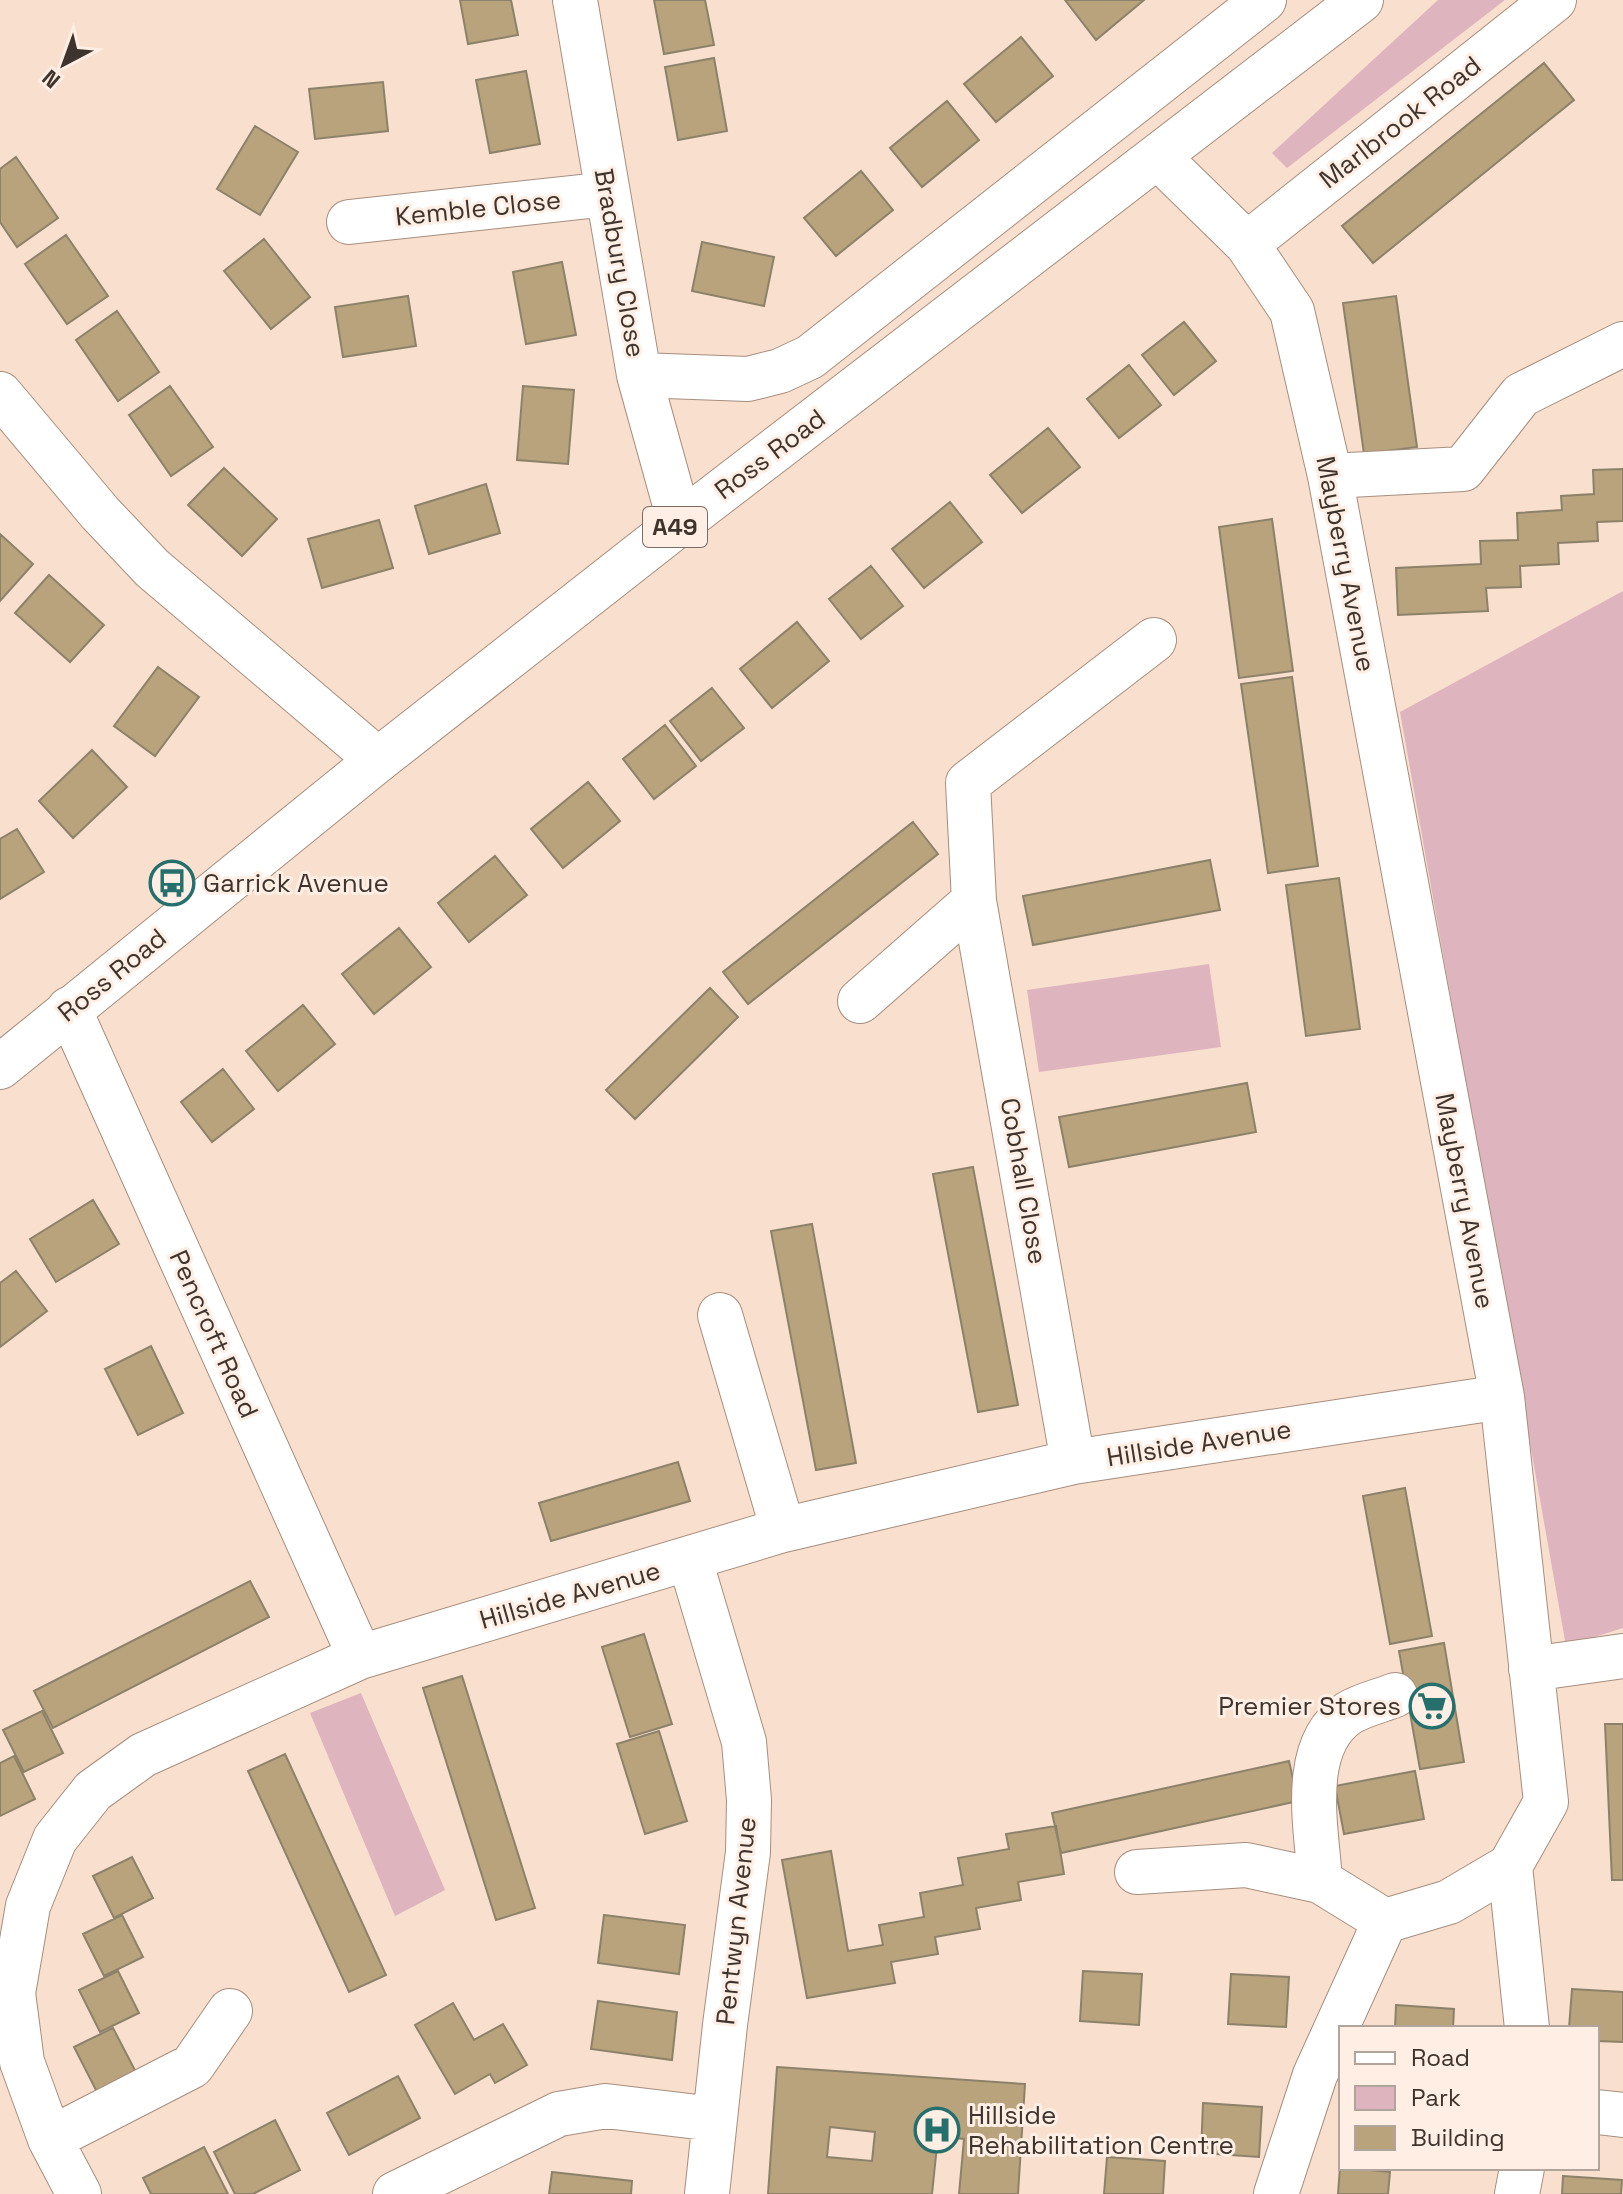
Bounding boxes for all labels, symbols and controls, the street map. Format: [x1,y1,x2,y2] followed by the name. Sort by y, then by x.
[24,24,104,104] north arrow
[1312,48,1488,196] street label: Marlbrook Road
[36,64,66,94] text: N
[587,166,653,360] street label: Bradbury Close
[393,182,563,234] street label: Kemble Close
[708,401,832,507] street label: Ross Road
[1308,453,1384,675] street label: Mayberry Avenue
[643,507,707,547] road number: A49
[148,859,196,907] bus stop icon: Garrick Avenue
[203,866,389,900] place label: Garrick Avenue
[51,921,173,1029] street label: Ross Road
[1427,1090,1503,1312] street label: Mayberry Avenue
[993,1095,1055,1267] street label: Cobhall Close
[162,1245,266,1423] street label: Pencroft Road
[1104,1412,1294,1474] street label: Hillside Avenue
[476,1553,664,1637] street label: Hillside Avenue
[1408,1682,1456,1730] supermarket icon: Premier Stores
[1218,1689,1401,1723] place label: Premier Stores
[708,1815,764,2027] street label: Pentwyn Avenue
[1339,2026,1599,2170] legend
[1411,2042,1470,2073] text: Road
[1411,2082,1461,2113] text: Park
[968,2098,1234,2162] place label: Hillside Rehabilitation Centre
[913,2106,961,2154] hospital icon: Hillside Rehabilitation Centre
[1411,2122,1505,2153] text: Building

